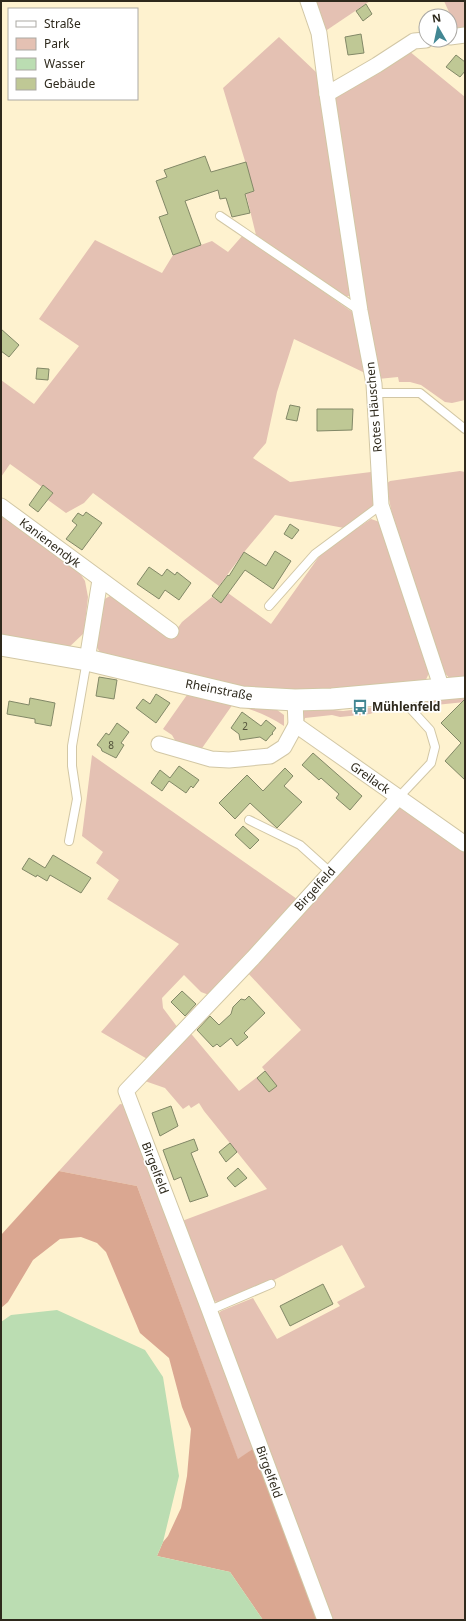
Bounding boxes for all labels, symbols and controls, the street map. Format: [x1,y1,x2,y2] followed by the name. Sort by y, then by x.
[8,8,138,100] legend
[418,8,458,48] north arrow
[431,10,442,26] text: N
[44,15,81,32] text: Straße
[44,35,70,52] text: Park
[44,55,85,72] text: Wasser
[44,75,95,92] text: Gebäude
[361,361,386,453] street label: Rotes Häuschen
[16,514,85,572] street label: Kanienendyk
[184,675,254,704] street label: Rheinstraße
[351,698,369,716] bus stop icon: Mühlenfeld
[372,698,440,715] place label: Mühlenfeld
[242,719,248,733] house number: 2
[108,738,114,752] house number: 8
[347,758,394,798] street label: Greilack
[290,863,339,915] street label: Birgelfeld
[138,1139,173,1196] street label: Birgelfeld
[252,1443,287,1500] street label: Birgelfeld

